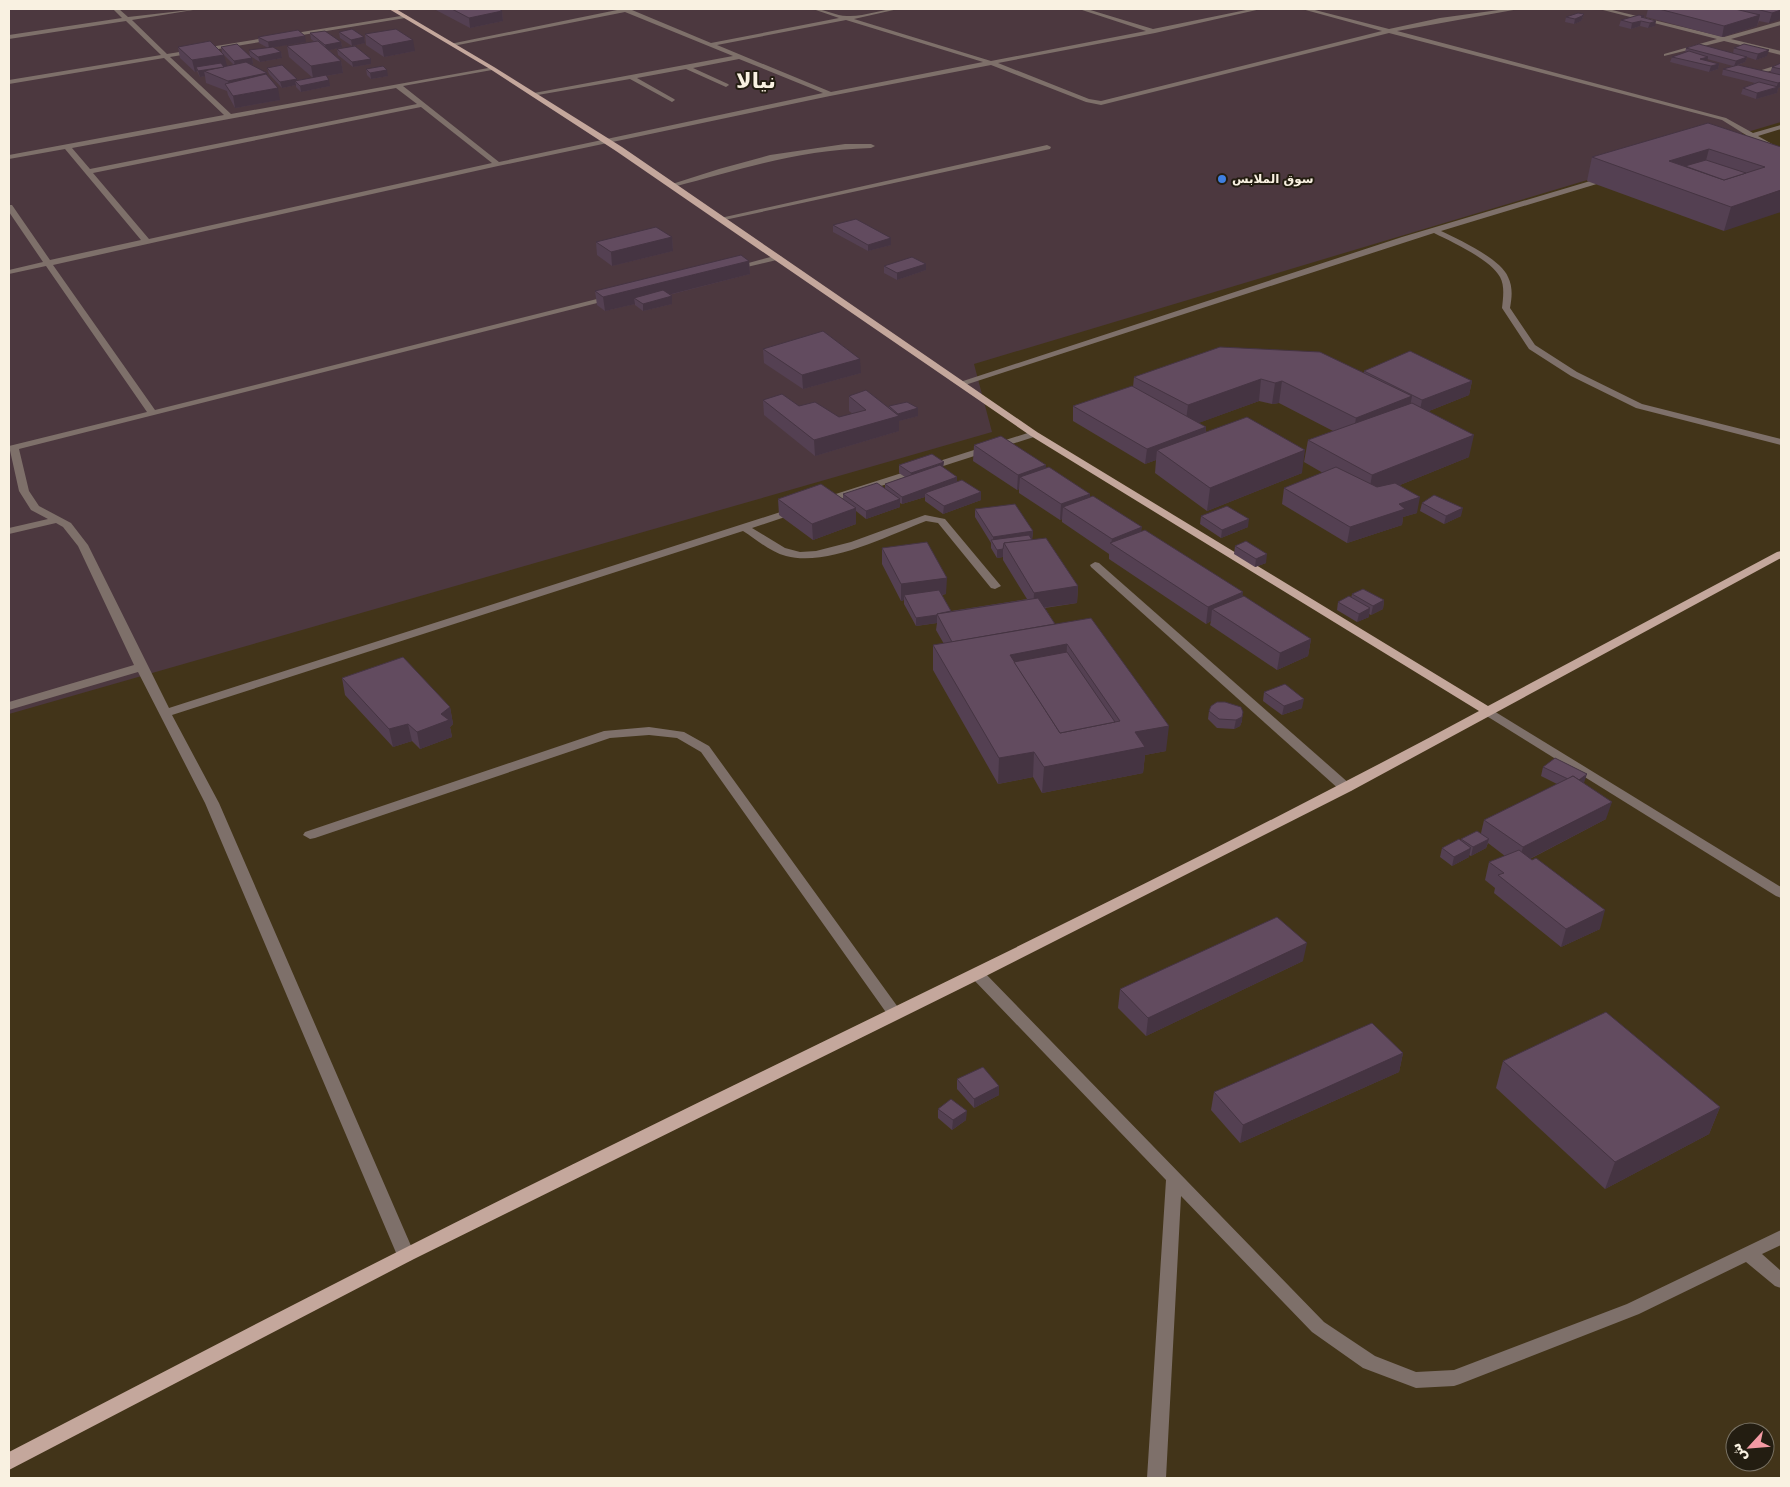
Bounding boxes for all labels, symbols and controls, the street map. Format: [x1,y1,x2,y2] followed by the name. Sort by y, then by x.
[736,69,776,93] district label: نيالا
[1232,172,1313,187] place label: سوق الملابس
[1216,173,1228,185] marker: سوق الملابس
[1725,1422,1775,1472] north arrow
[1727,1441,1750,1465] text: ش

